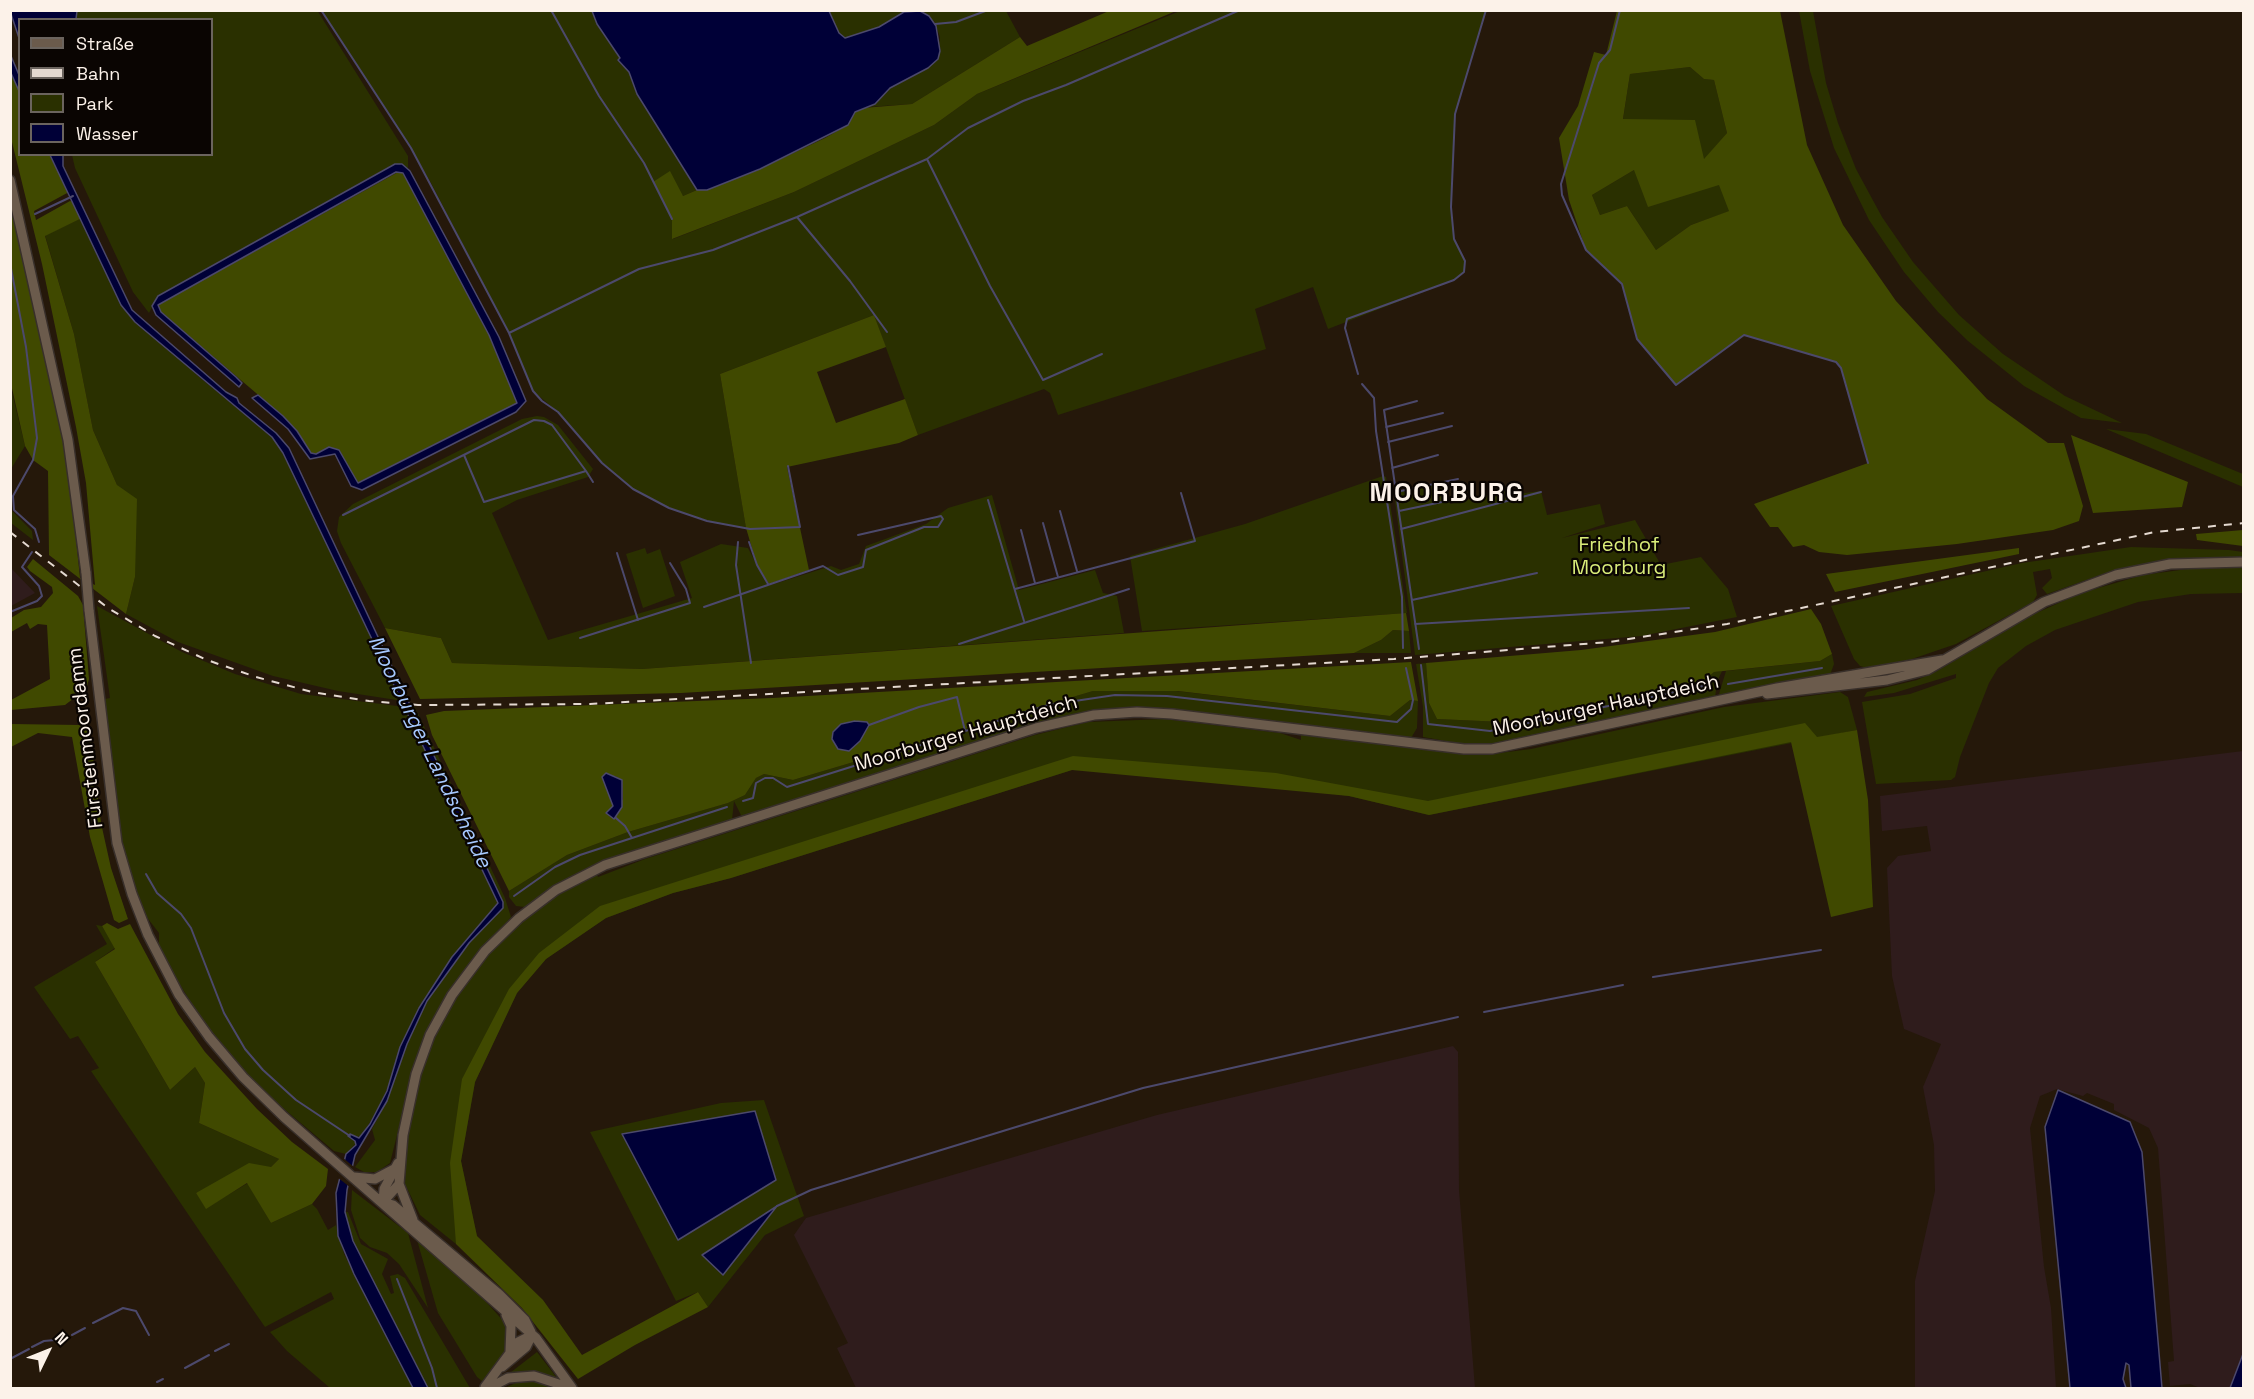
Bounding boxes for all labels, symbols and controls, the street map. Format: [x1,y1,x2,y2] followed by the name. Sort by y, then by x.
[18,18,213,156] legend
[76,32,134,55] text: Straße
[76,62,120,85] text: Bahn
[76,92,113,115] text: Park
[76,122,138,145] text: Wasser
[1370,478,1524,510] district label: MOORBURG
[1572,534,1666,581] park label: Friedhof Moorburg
[362,632,496,872] water label: Moorburger Landscheide
[63,646,109,830] street label: Fürstenmoordamm
[1491,670,1721,742] street label: Moorburger Hauptdeich
[852,691,1080,777] street label: Moorburger Hauptdeich
[18,1321,78,1381] north arrow
[50,1327,73,1349] text: N

